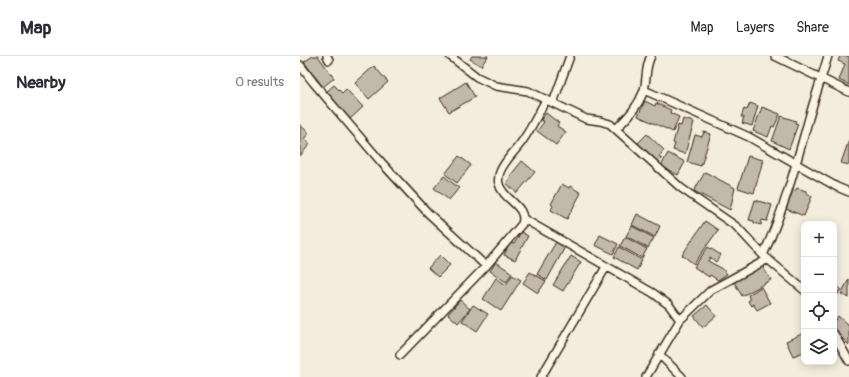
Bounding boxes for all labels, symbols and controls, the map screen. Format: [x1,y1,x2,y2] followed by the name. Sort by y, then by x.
[20,16,51,40] text: Map
[691,19,714,36] text: Map
[736,19,774,36] text: Layers
[796,19,829,36] text: Share
[16,72,65,93] text: Nearby
[235,74,284,90] text: 0 results
[801,221,837,365] map controls
[801,221,837,257] button: +
[801,257,837,293] button: −
[801,293,837,329] button: locate
[801,329,837,365] button: layers

